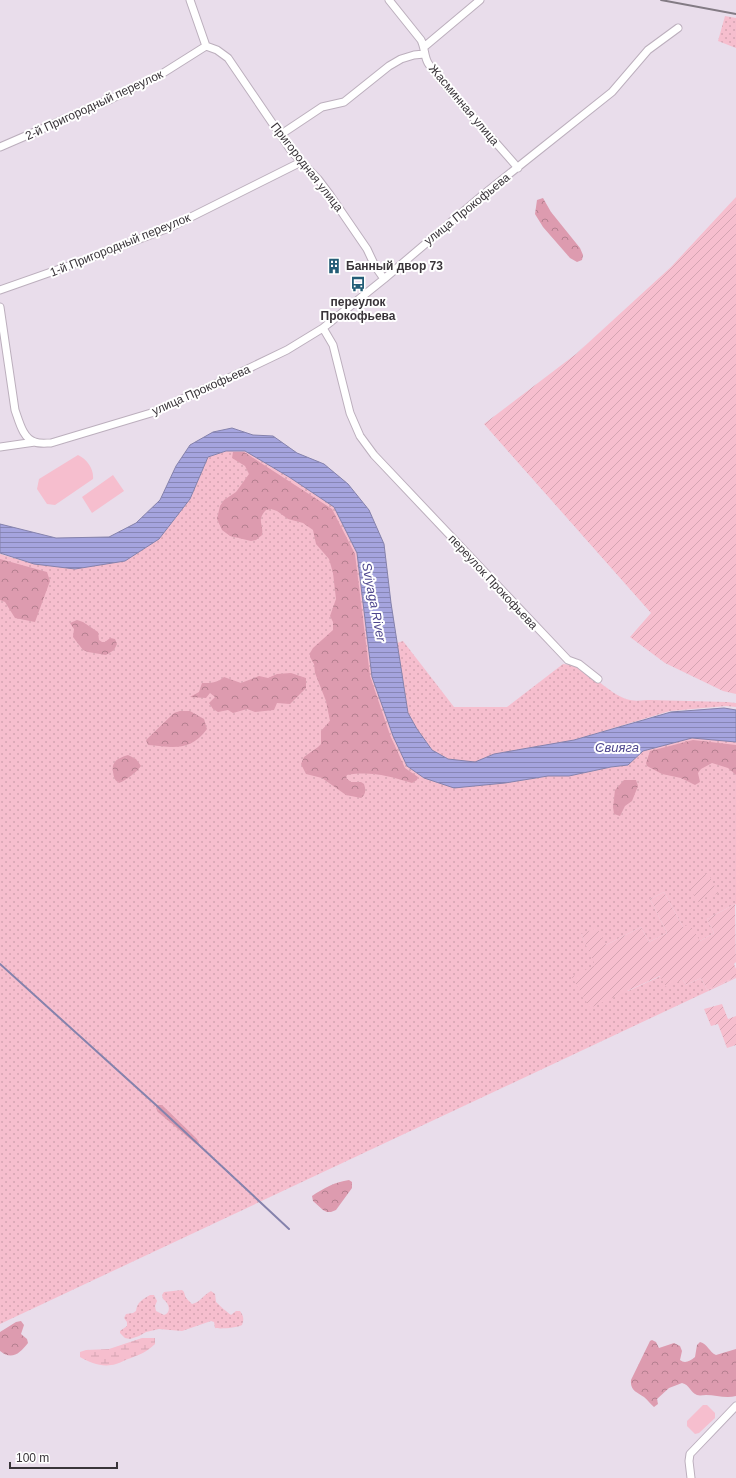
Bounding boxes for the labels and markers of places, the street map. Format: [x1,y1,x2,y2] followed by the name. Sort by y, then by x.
[325,257,343,275] building icon: Банный двор 73
[346,259,443,273] place label: Банный двор 73
[349,275,367,293] bus stop icon: переулок Прокофьева
[321,295,396,323] place label: переулок Прокофьева

